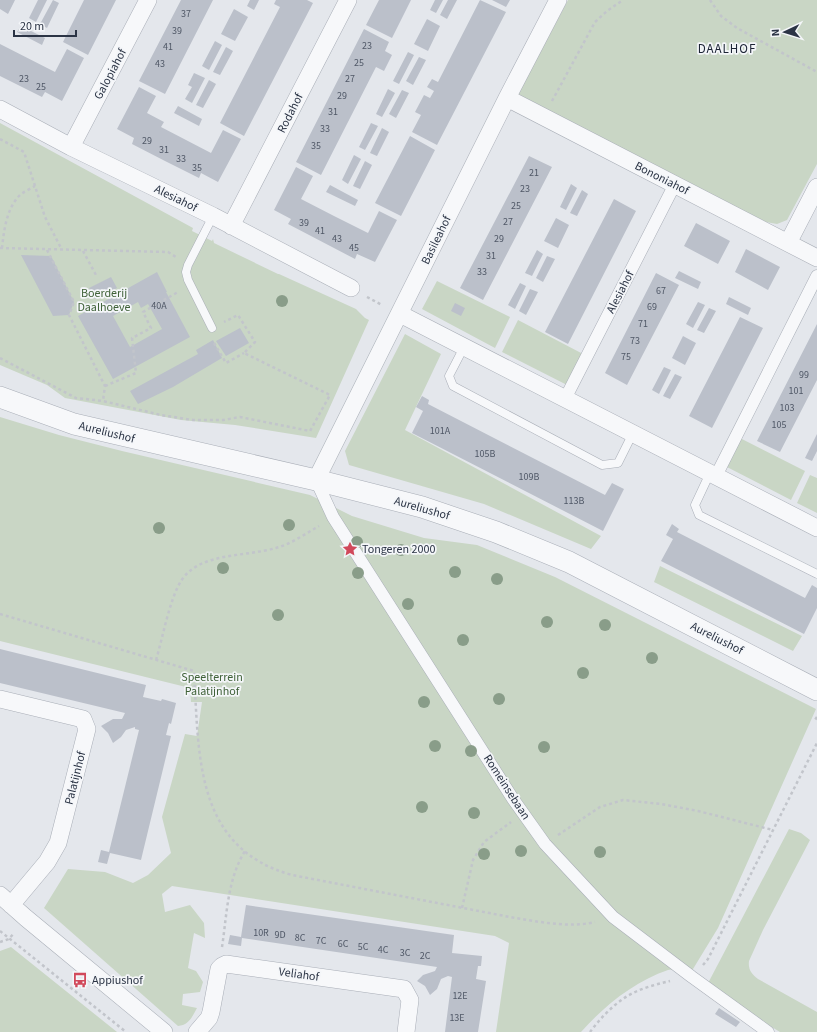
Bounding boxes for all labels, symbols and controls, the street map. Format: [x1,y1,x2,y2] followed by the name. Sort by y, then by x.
[181,7,191,21] house number: 37
[14,12,76,38] scale bar
[765,12,805,52] north arrow
[20,18,44,35] text: 20 m
[172,24,182,38] house number: 39
[768,28,783,37] text: N
[362,39,372,53] house number: 23
[163,40,173,54] house number: 41
[698,40,756,58] district label: DAALHOF
[90,45,131,103] street label: Galopiahof
[354,56,364,70] house number: 25
[155,57,165,71] house number: 43
[19,72,29,86] house number: 23
[345,72,355,86] house number: 27
[36,80,46,94] house number: 25
[337,89,347,103] house number: 29
[273,90,308,136] street label: Rodahof
[328,105,338,119] house number: 31
[320,122,330,136] house number: 33
[142,134,152,148] house number: 29
[311,139,321,153] house number: 35
[159,143,169,157] house number: 31
[176,152,186,166] house number: 33
[632,158,692,200] street label: Bononiahof
[192,161,202,175] house number: 35
[529,166,539,180] house number: 21
[151,181,201,216] street label: Alesiahof
[520,182,530,196] house number: 23
[511,199,521,213] house number: 25
[417,212,456,268] street label: Basileahof
[503,215,513,229] house number: 27
[299,216,309,230] house number: 39
[315,224,325,238] house number: 41
[332,232,342,246] house number: 43
[494,232,504,246] house number: 29
[349,241,359,255] house number: 45
[486,249,496,263] house number: 31
[477,265,487,279] house number: 33
[602,267,639,317] street label: Alesiahof
[656,284,666,298] house number: 67
[77,285,131,316] park label: Boerderij Daalhoeve
[151,299,167,313] house number: 40A
[647,300,657,314] house number: 69
[638,317,648,331] house number: 71
[630,334,640,348] house number: 73
[621,350,631,364] house number: 75
[799,368,809,382] house number: 99
[789,384,803,398] house number: 101
[780,401,794,415] house number: 103
[77,417,137,448] street label: Aureliushof
[772,418,786,432] house number: 105
[430,424,451,438] house number: 101A
[475,447,496,461] house number: 105B
[519,470,540,484] house number: 109B
[392,492,452,525] street label: Aureliushof
[564,494,585,508] house number: 113B
[341,540,359,558] place icon: Tongeren 2000
[362,541,435,558] place label: Tongeren 2000
[687,618,746,659] street label: Aureliushof
[181,669,243,700] park label: Speelterrein Palatijnhof
[61,749,90,807] street label: Palatijnhof
[479,751,534,823] street label: Romeinsebaan
[253,926,269,940] house number: 10R
[274,928,286,942] house number: 9D
[295,931,306,945] house number: 8C
[316,934,327,948] house number: 7C
[338,937,349,951] house number: 6C
[358,940,369,954] house number: 5C
[378,943,389,957] house number: 4C
[400,946,411,960] house number: 3C
[420,949,431,963] house number: 2C
[278,963,321,986] street label: Veliahof
[71,971,89,989] bus stop icon: Appiushof
[92,972,143,989] place label: Appiushof
[452,989,468,1003] house number: 12E
[449,1011,465,1025] house number: 13E

